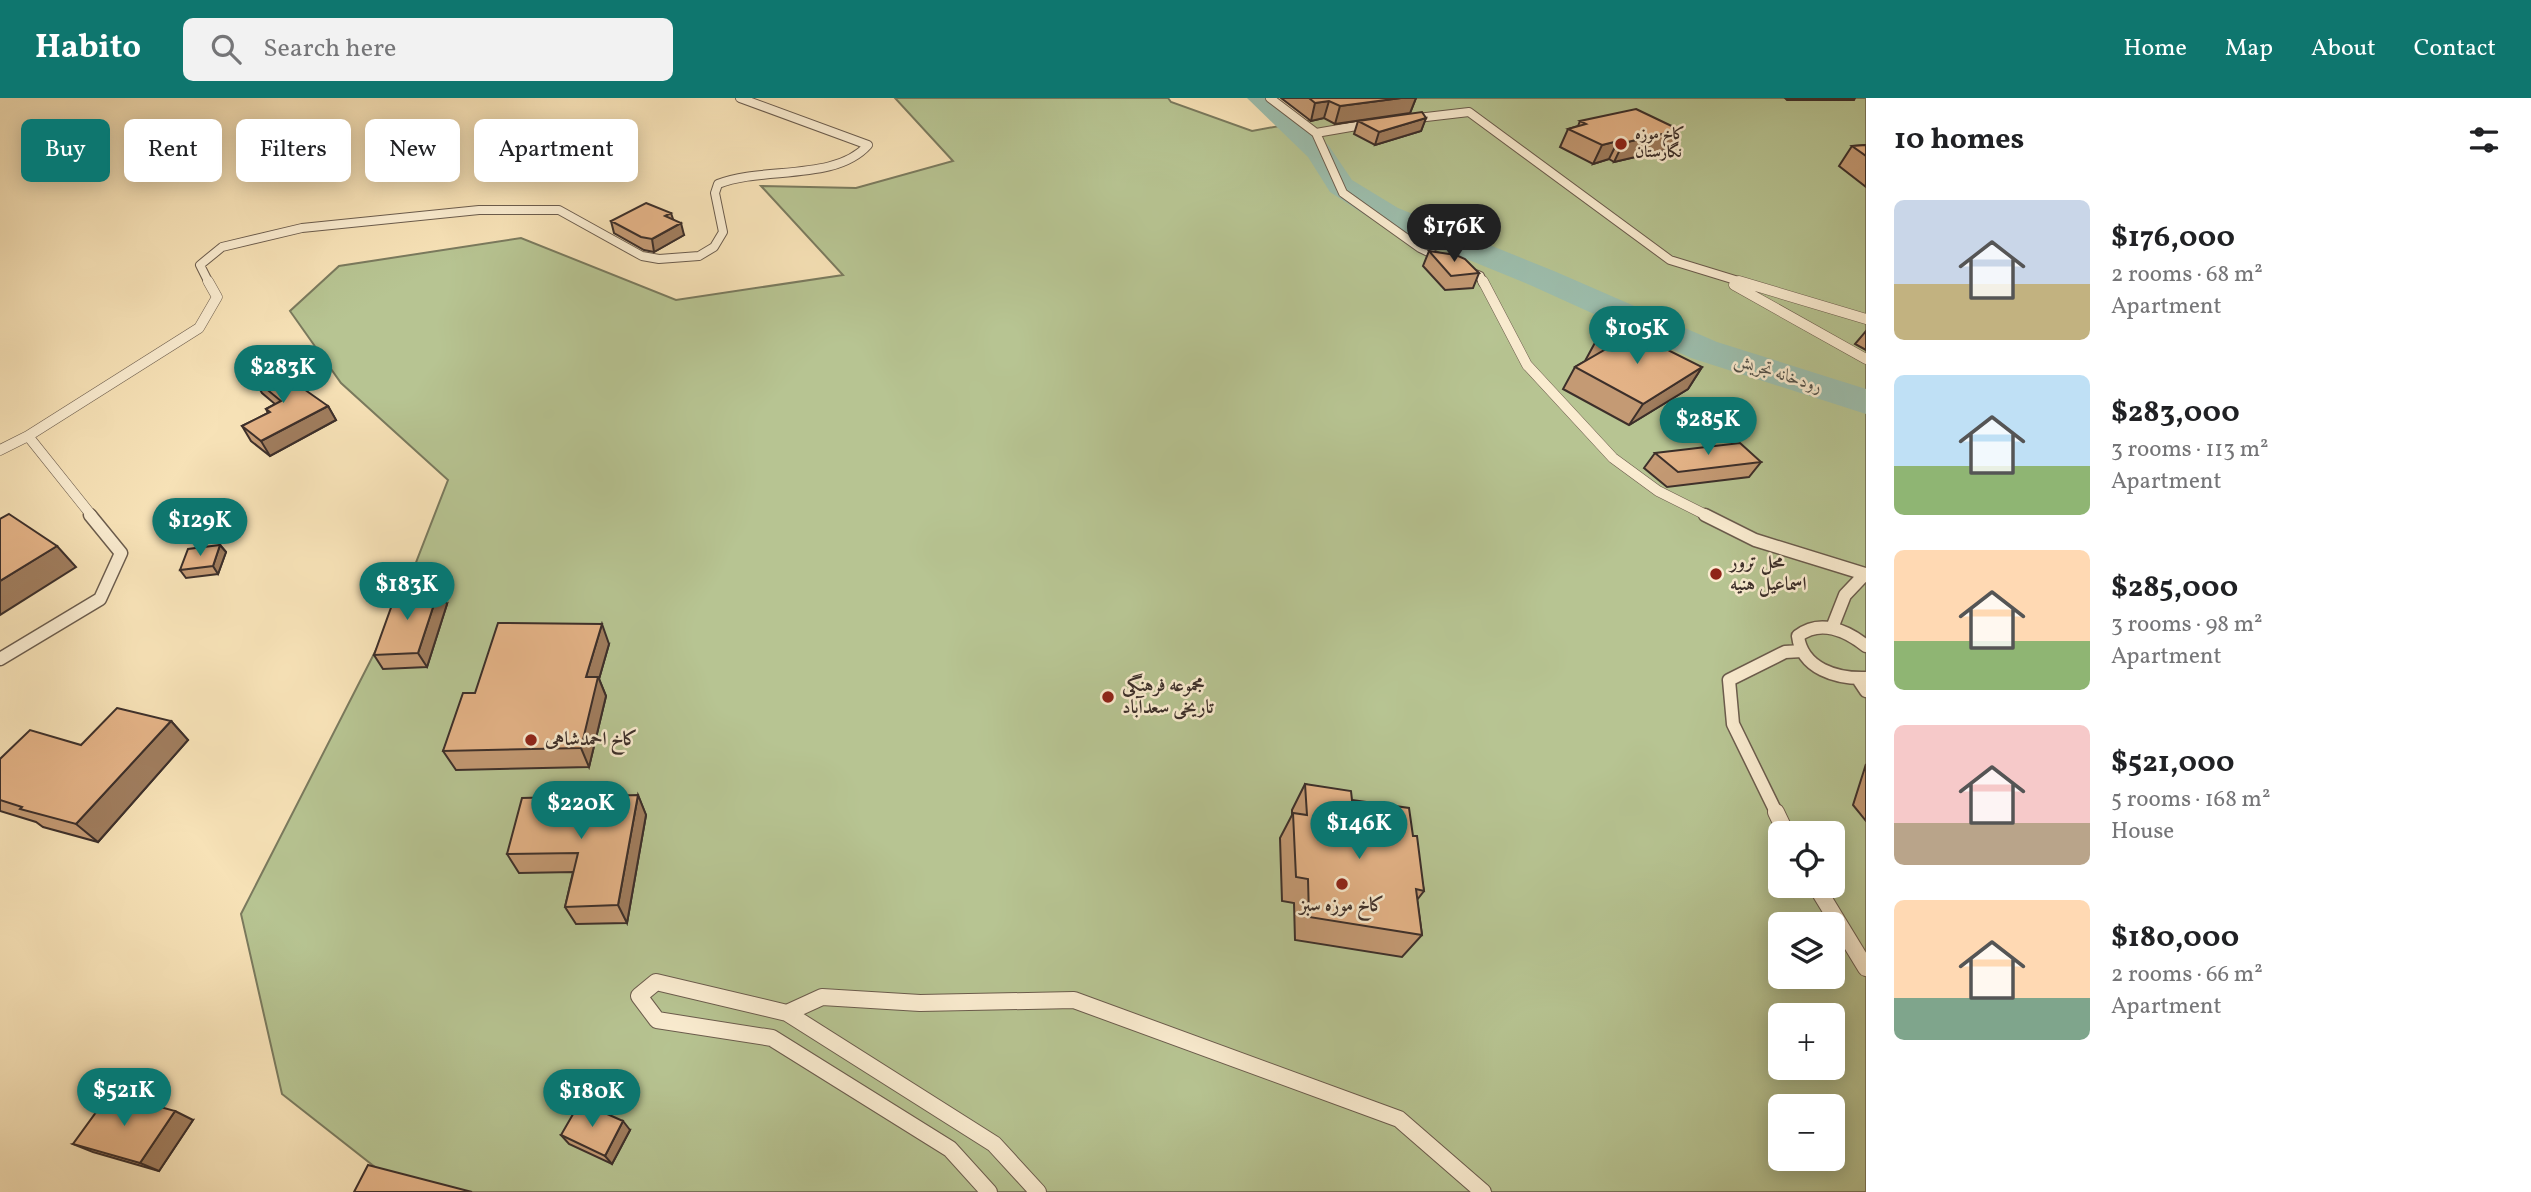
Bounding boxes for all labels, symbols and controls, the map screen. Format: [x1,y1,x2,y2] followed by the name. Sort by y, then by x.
[183,18,673,81] search box
[35,26,141,72] text: Habito
[207,30,245,68] icon: search
[263,31,396,67] text: Search here
[2123,32,2187,66] text: Home
[2225,32,2273,66] text: Map
[2311,32,2376,66] text: About
[2414,32,2496,66] text: Contact
[21,119,110,182] chip: Buy
[124,119,222,182] chip: Rent
[236,119,351,182] chip: Filters
[365,119,460,182] chip: New
[474,119,638,182] chip: Apartment
[1894,119,2024,161] text: 10 homes
[2465,121,2503,159] icon: filters
[1635,124,1685,164] place label: کاخ موزه نگارستان
[1613,136,1629,152] marker: کاخ موزه نگارستان
[1405,204,1503,264] pin: $176K
[1423,211,1485,243] text: $176K
[2111,217,2235,259] text: $176,000
[1950,228,2034,312] icon: home
[2111,259,2263,291] text: 2 rooms · 68 m²
[2111,291,2222,323] text: Apartment
[1588,306,1686,366] pin: $105K
[1605,313,1669,345] text: $105K
[234,345,332,405] pin: $283K
[1731,348,1825,400] water label: رودخانه تجریش
[250,352,316,384] text: $283K
[2111,392,2240,434] text: $283,000
[1659,398,1757,457] pin: $285K
[1950,403,2034,487] icon: home
[1676,404,1740,436] text: $285K
[2111,434,2269,466] text: 3 rooms · 113 m²
[2111,466,2222,498] text: Apartment
[151,498,249,558] pin: $129K
[168,505,232,537] text: $129K
[1728,550,1807,598] place label: محل ترور اسماعیل هنیه
[358,562,456,622] pin: $183K
[1708,566,1724,582] marker: محل ترور اسماعیل هنیه
[2111,567,2238,609] text: $285,000
[376,569,439,601] text: $183K
[1950,578,2034,662] icon: home
[2111,609,2263,641] text: 3 rooms · 98 m²
[2111,641,2222,673] text: Apartment
[1122,673,1214,721] place label: مجموعه فرهنگی تاریخی سعدآباد
[1100,689,1116,705] marker: مجموعه فرهنگی تاریخی سعدآباد
[544,727,638,756] place label: کاخ احمدشاهی
[523,732,539,748] marker: کاخ احمدشاهی
[2111,742,2235,784] text: $521,000
[1950,753,2034,837] icon: home
[532,782,630,841] pin: $220K
[2111,784,2270,816] text: 5 rooms · 168 m²
[547,788,615,820] text: $220K
[1310,802,1408,861] pin: $146K
[1326,808,1392,840] text: $146K
[2111,816,2174,848] text: House
[1768,821,1845,1171] map controls
[1768,821,1845,898] button: locate
[1334,876,1350,892] marker: کاخ موزه سبز
[1298,893,1384,922] place label: کاخ موزه سبز
[1768,912,1845,989] button: layers
[2111,917,2239,959] text: $180,000
[1950,928,2034,1012] icon: home
[2111,959,2263,991] text: 2 rooms · 66 m²
[2111,991,2222,1023] text: Apartment
[1768,1003,1845,1080] button: +
[75,1068,173,1128] pin: $521K
[543,1070,641,1129] pin: $180K
[93,1075,155,1107] text: $521K
[559,1076,625,1108] text: $180K
[1768,1094,1845,1171] button: −

